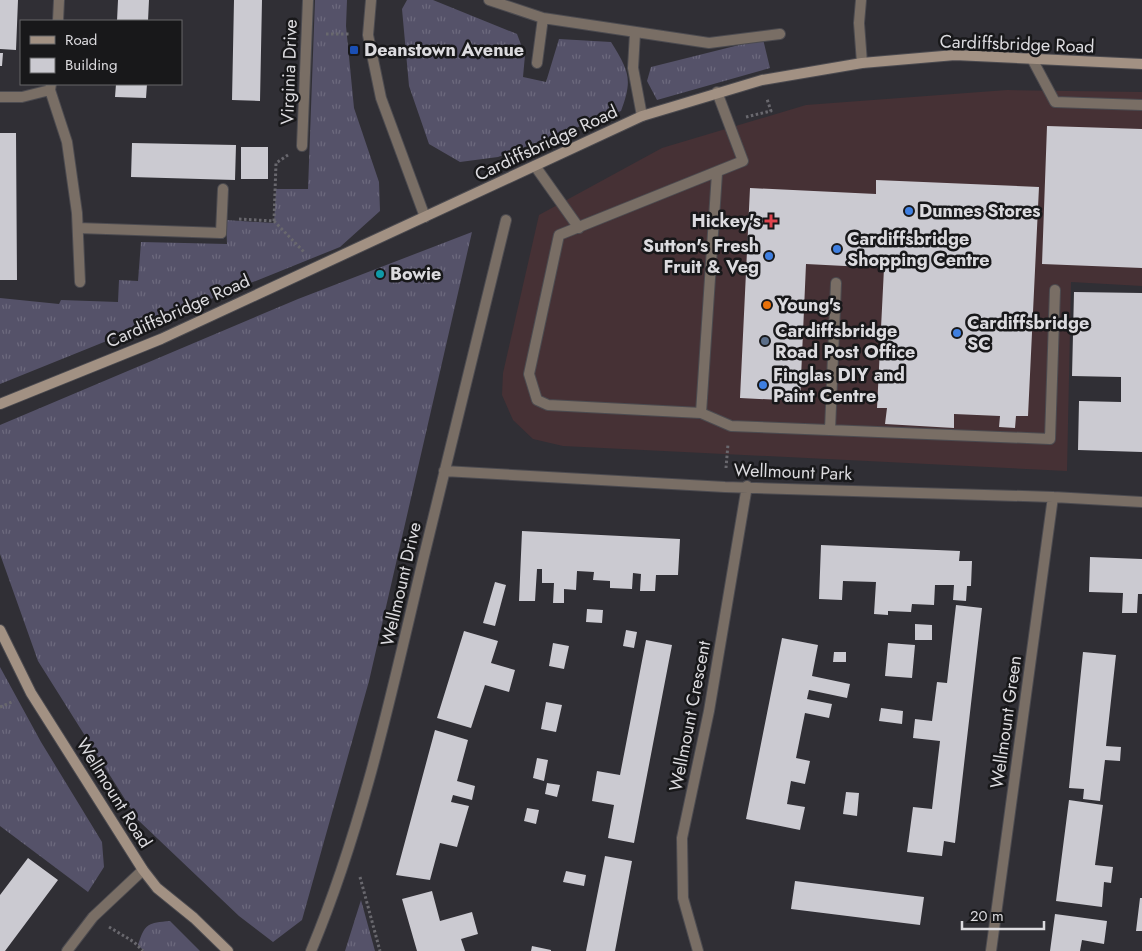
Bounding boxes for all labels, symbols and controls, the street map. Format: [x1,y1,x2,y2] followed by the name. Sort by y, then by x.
[274,19,304,125] street label: Virginia Drive
[20,20,182,85] legend
[939,28,1095,60] street label: Cardiffsbridge Road
[65,29,97,51] text: Road
[364,37,524,63] place label: Deanstown Avenue
[348,44,360,56] marker: Deanstown Avenue
[65,54,117,76] text: Building
[470,99,622,187] street label: Cardiffsbridge Road
[919,198,1040,224] place label: Dunnes Stores
[903,205,915,217] marker: Dunnes Stores
[692,208,761,234] place label: Hickey's
[765,215,777,227] marker: Hickey's
[847,226,989,273] place label: Cardiffsbridge Shopping Centre
[643,233,759,280] place label: Sutton's Fresh Fruit & Veg
[831,243,843,255] marker: Cardiffsbridge Shopping Centre
[763,250,775,262] marker: Sutton's Fresh Fruit & Veg
[390,261,441,287] place label: Bowie
[102,268,254,354] street label: Cardiffsbridge Road
[374,268,386,280] marker: Bowie
[776,292,841,318] place label: Young's
[761,299,773,311] marker: Young's
[967,310,1089,357] place label: Cardiffsbridge SC
[775,318,915,365] place label: Cardiffsbridge Road Post Office
[951,327,963,339] marker: Cardiffsbridge SC
[759,335,771,347] marker: Cardiffsbridge Road Post Office
[773,362,905,409] place label: Finglas DIY and Paint Centre
[757,379,769,391] marker: Finglas DIY and Paint Centre
[733,457,853,487] street label: Wellmount Park
[374,519,428,649] street label: Wellmount Drive
[663,638,717,793] street label: Wellmount Crescent
[984,654,1028,790] street label: Wellmount Green
[70,733,158,853] street label: Wellmount Road
[962,898,1044,930] scale bar
[970,905,1004,927] text: 20 m

